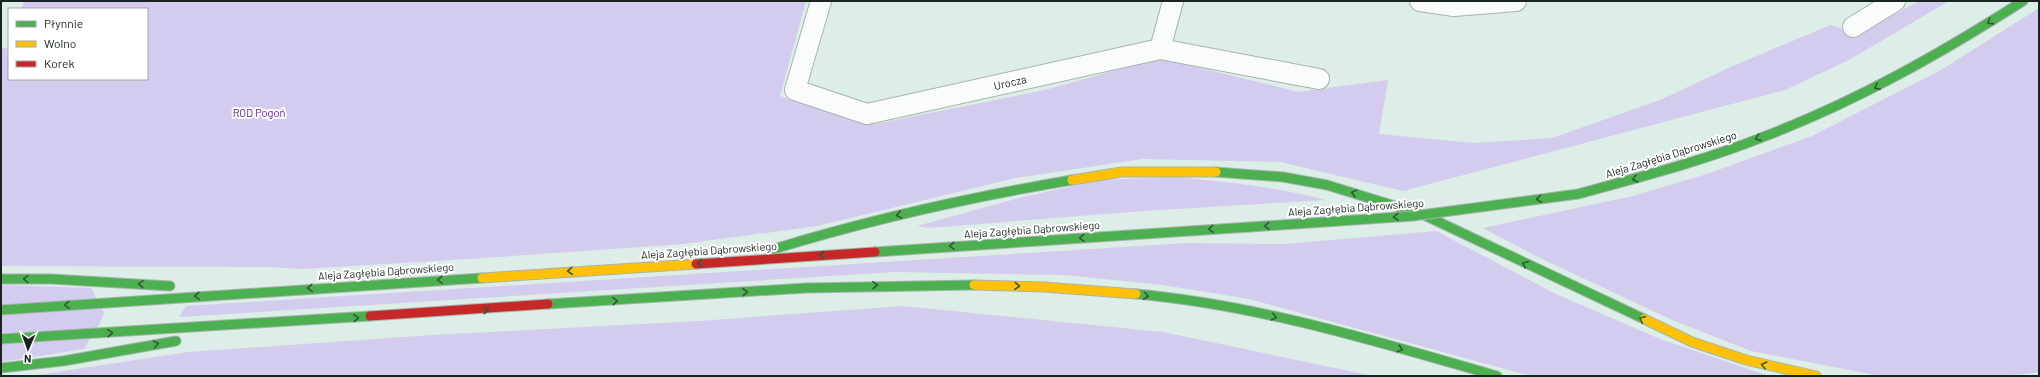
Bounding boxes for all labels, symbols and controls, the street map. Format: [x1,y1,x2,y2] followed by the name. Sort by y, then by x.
[8,8,148,80] legend
[44,16,83,30] text: Płynnie
[1987,17,1994,25] one-way arrow
[44,36,76,50] text: Wolno
[44,56,74,70] text: Korek
[992,72,1028,92] street label: Urocza
[1874,82,1881,90] one-way arrow
[233,106,285,119] park label: ROD Pogoń
[1604,128,1738,180] street label: Aleja Zagłębia Dąbrowskiego
[1754,134,1761,142] one-way arrow
[1631,175,1638,183] one-way arrow
[1350,189,1357,198] one-way arrow
[1536,194,1542,203] one-way arrow
[1288,196,1424,218] street label: Aleja Zagłębia Dąbrowskiego
[896,211,902,219] one-way arrow
[1393,213,1399,222] one-way arrow
[964,218,1100,240] street label: Aleja Zagłębia Dąbrowskiego
[1264,221,1270,230] one-way arrow
[1208,225,1214,234] one-way arrow
[1079,233,1085,242] one-way arrow
[641,239,777,261] street label: Aleja Zagłębia Dąbrowskiego
[949,242,955,251] one-way arrow
[819,250,825,259] one-way arrow
[697,258,703,267] one-way arrow
[318,260,454,282] street label: Aleja Zagłębia Dąbrowskiego
[1521,261,1529,269] one-way arrow
[567,267,573,276] one-way arrow
[23,275,29,283] one-way arrow
[437,276,443,284] one-way arrow
[138,280,144,289] one-way arrow
[872,281,878,290] one-way arrow
[1014,282,1020,290] one-way arrow
[307,284,313,293] one-way arrow
[742,288,748,297] one-way arrow
[1143,291,1149,300] one-way arrow
[194,292,200,301] one-way arrow
[612,296,618,305] one-way arrow
[64,301,70,310] one-way arrow
[483,305,489,314] one-way arrow
[1271,312,1278,320] one-way arrow
[353,313,359,322] one-way arrow
[1639,316,1647,324] one-way arrow
[107,328,113,337] one-way arrow
[8,329,48,369] north arrow
[153,340,159,349] one-way arrow
[1397,345,1403,353] one-way arrow
[24,353,32,366] text: N
[1761,361,1767,369] one-way arrow

